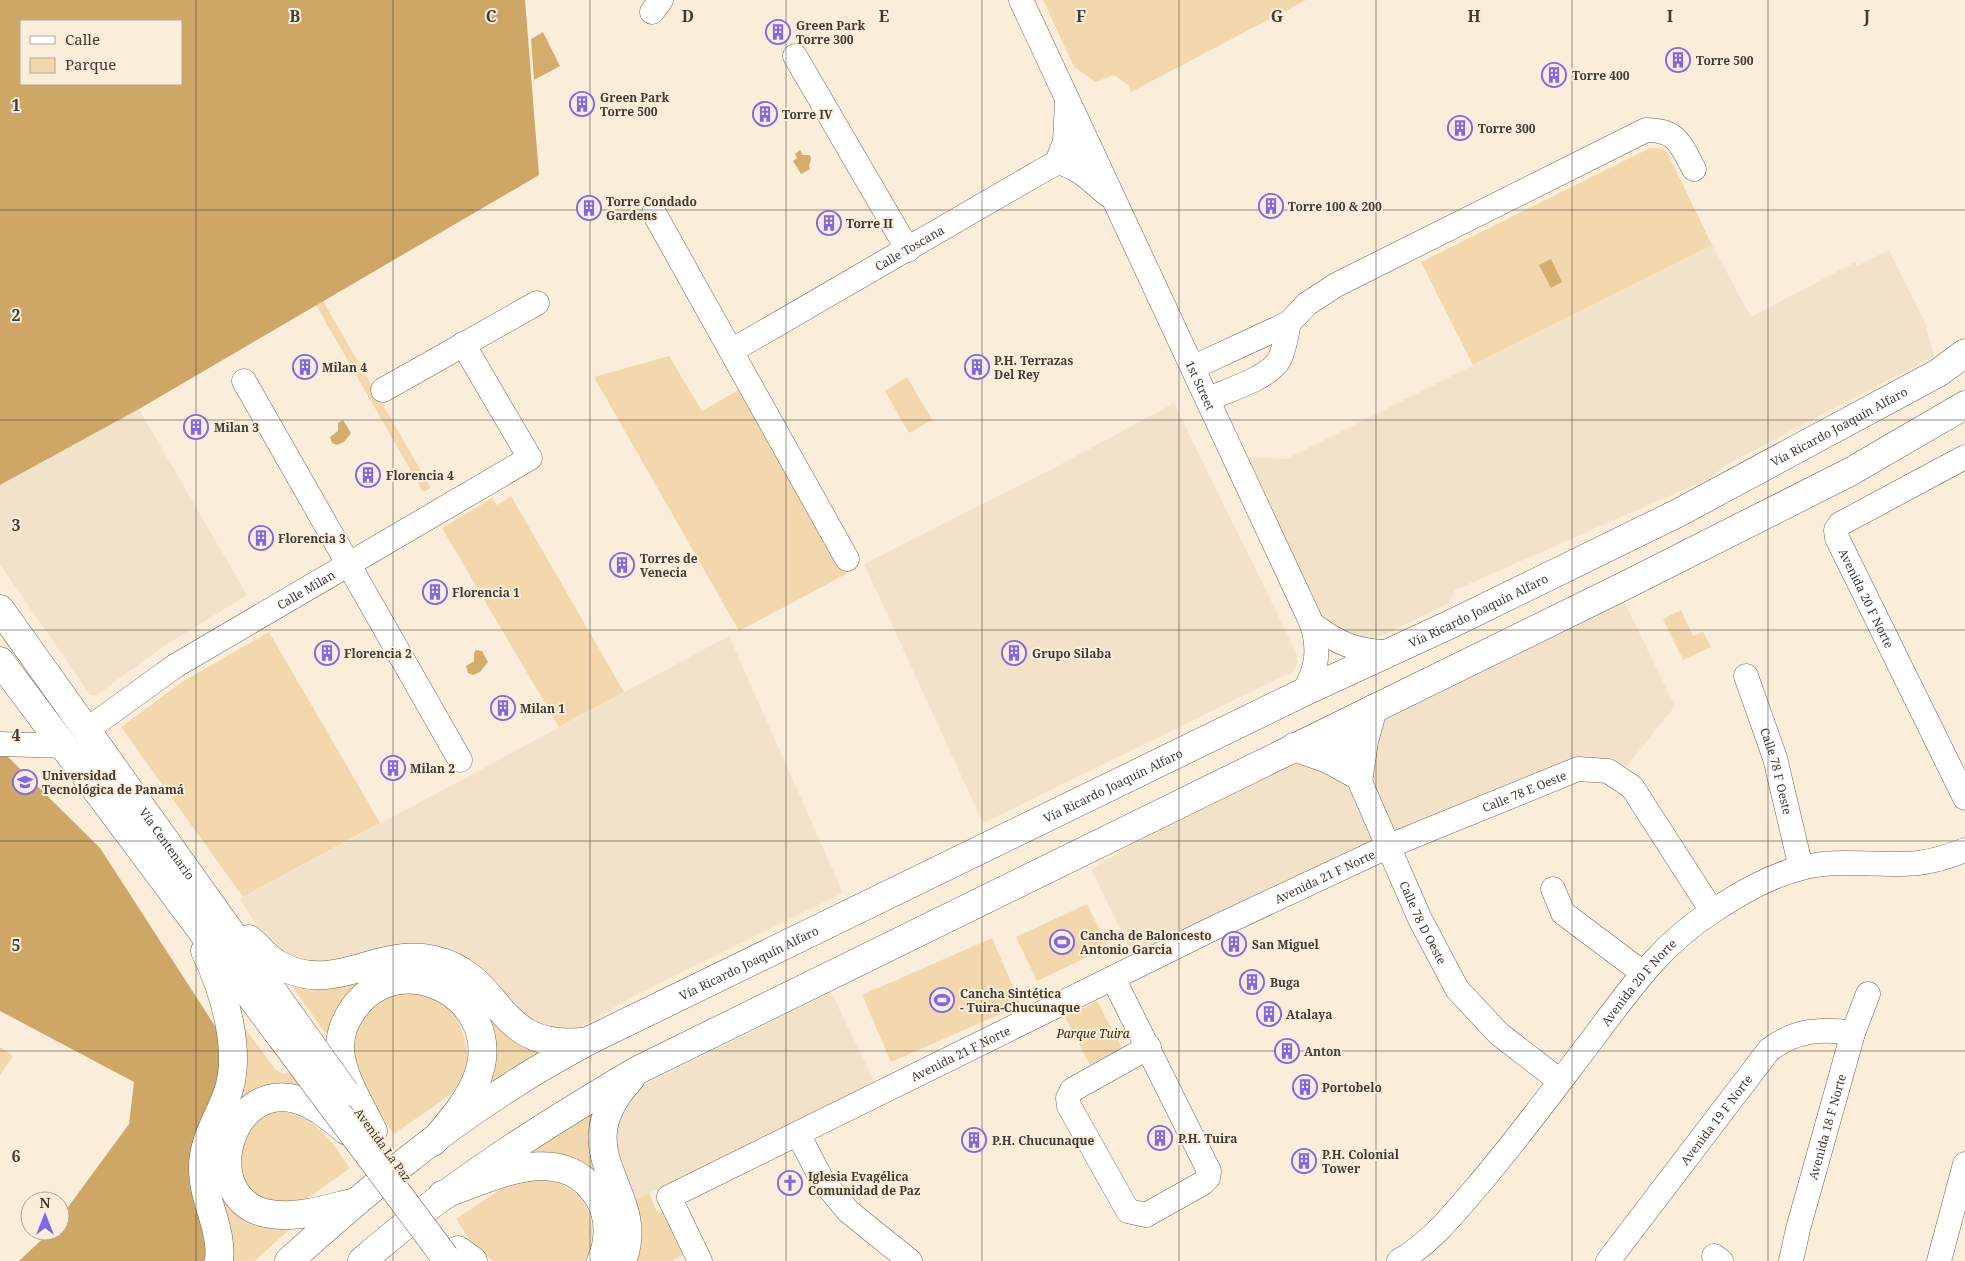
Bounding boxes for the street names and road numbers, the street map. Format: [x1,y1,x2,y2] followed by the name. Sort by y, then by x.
[871,221,947,274] street label: Calle Toscana
[1182,358,1220,413] street label: 1st Street
[1767,383,1910,470] street label: Vía Ricardo Joaquín Alfaro
[1835,545,1898,651] street label: Avenida 20 F Norte
[274,566,338,613] street label: Calle Milan
[1405,569,1551,651] street label: Vía Ricardo Joaquín Alfaro
[1756,725,1797,816] street label: Calle 78 F Oeste
[1040,744,1185,826] street label: Vía Ricardo Joaquín Alfaro
[1479,766,1569,816] street label: Calle 78 E Oeste
[136,804,199,883] street label: Vía Centenario
[1272,845,1378,907] street label: Avenida 21 F Norte
[1396,878,1451,967] street label: Calle 78 D Oeste
[676,921,821,1004] street label: Vía Ricardo Joaquín Alfaro
[1597,935,1680,1029] street label: Avenida 20 F Norte
[908,1021,1013,1085] street label: Avenida 21 F Norte
[1676,1071,1756,1168] street label: Avenida 19 F Norte
[1804,1072,1850,1182] street label: Avenida 18 F Norte
[350,1105,416,1185] street label: Avenida La Paz

